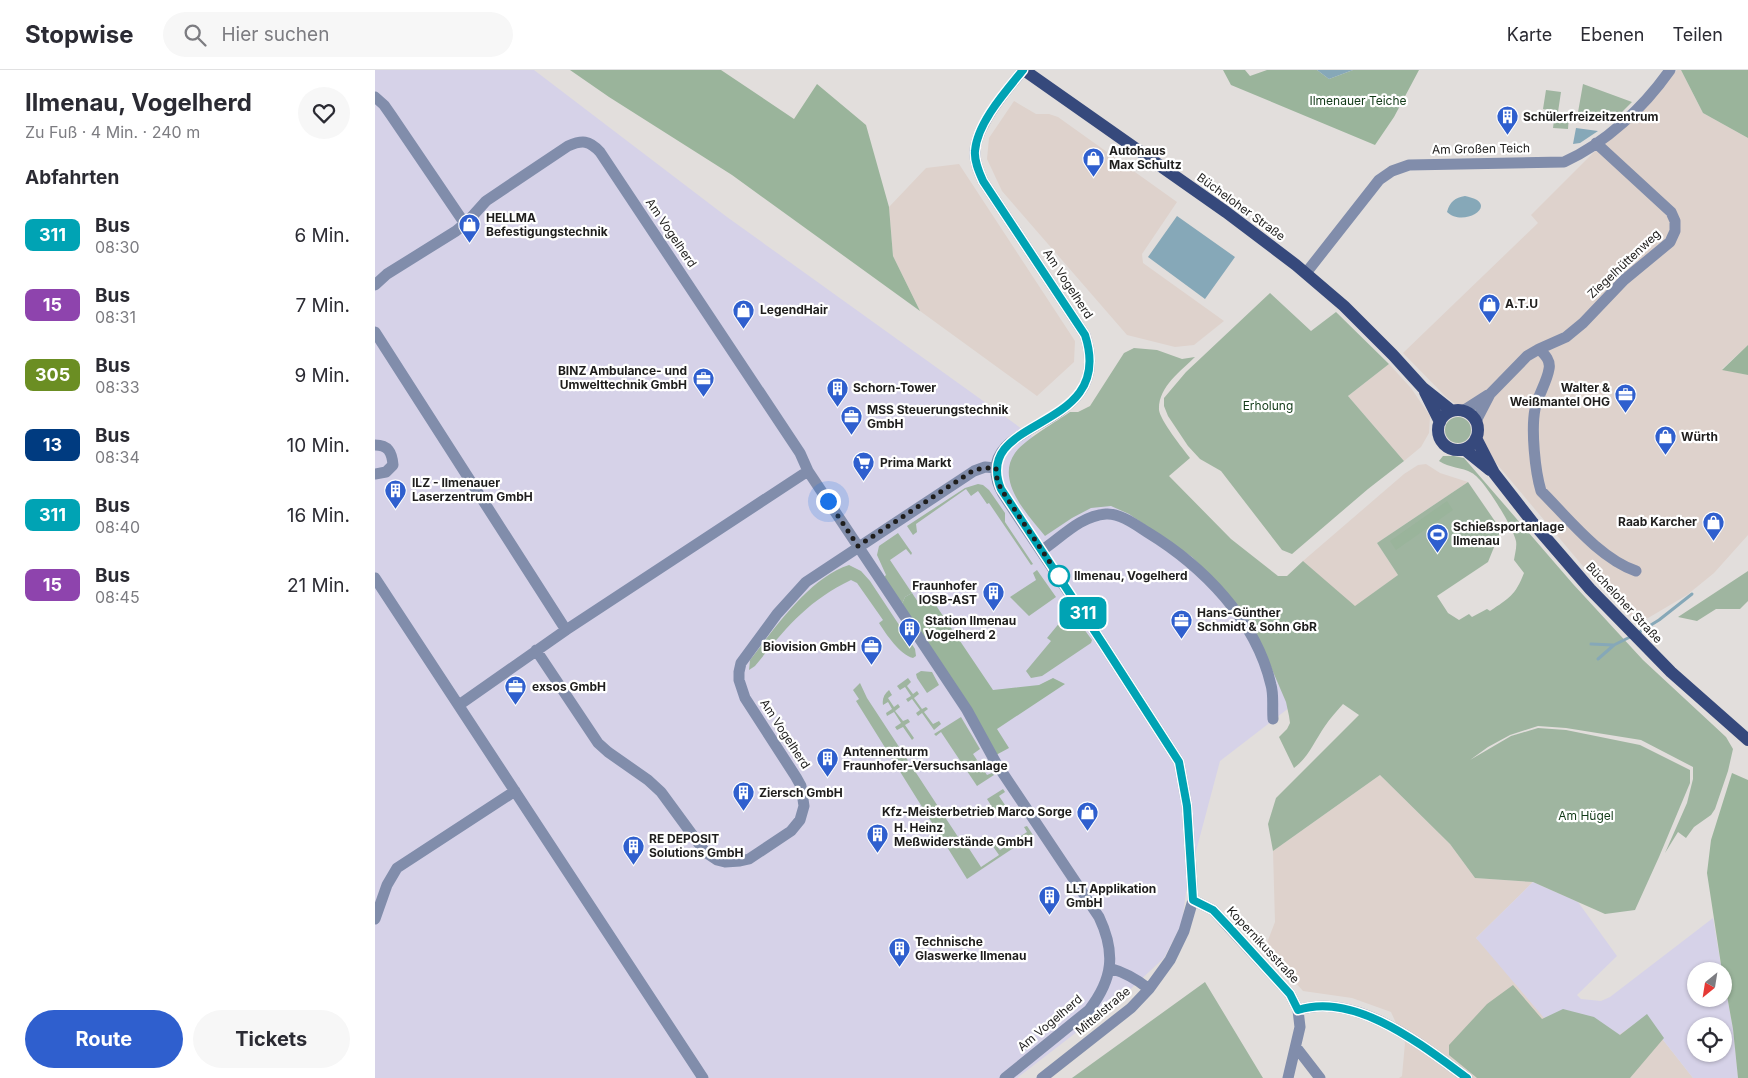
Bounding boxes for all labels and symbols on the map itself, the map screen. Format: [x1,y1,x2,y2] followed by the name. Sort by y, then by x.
[1309,93,1407,108] park label: Ilmenauer Teiche
[1495,105,1519,136] building icon: Schülerfreizeitzentrum
[1523,109,1659,124] place label: Schülerfreizeitzentrum
[1432,140,1530,157] street label: Am Großen Teich
[1109,143,1182,172] place label: Autohaus Max Schultz
[1081,146,1105,177] shop icon: Autohaus Max Schultz
[1194,170,1288,244] street label: Bücheloher Straße
[643,195,700,270] street label: Am Vogelherd
[486,210,608,239] place label: HELLMA Befestigungstechnik
[458,213,482,244] shop icon: HELLMA Befestigungstechnik
[1584,226,1663,301] street label: Ziegelhüttenweg
[1040,246,1097,321] street label: Am Vogelherd
[1477,292,1501,323] shop icon: A.T.U
[1505,296,1538,311] place label: A.T.U
[732,298,756,329] shop icon: LegendHair
[760,302,828,317] place label: LegendHair
[558,363,687,392] place label: BINZ Ambulance- und Umwelttechnik GmbH
[691,366,715,397] office icon: BINZ Ambulance- und Umwelttechnik GmbH
[825,376,849,407] building icon: Schorn-Tower
[853,380,936,395] place label: Schorn-Tower
[1510,380,1610,409] place label: Walter & Weißmantel OHG
[1614,383,1638,414] office icon: Walter & Weißmantel OHG
[1243,398,1293,413] park label: Erholung
[867,402,1008,431] place label: MSS Steuerungstechnik GmbH
[839,405,863,436] office icon: MSS Steuerungstechnik GmbH
[1653,425,1677,456] shop icon: Würth
[1681,429,1718,444] place label: Würth
[852,451,876,482] supermarket icon: Prima Markt
[880,455,952,470] place label: Prima Markt
[412,475,533,504] place label: ILZ - Ilmenauer Laserzentrum GmbH
[384,478,408,509] building icon: ILZ - Ilmenauer Laserzentrum GmbH
[816,489,841,514] your location
[1701,510,1725,541] shop icon: Raab Karcher
[1618,514,1697,529] place label: Raab Karcher
[1453,519,1564,548] place label: Schießsportanlage Ilmenau
[1425,522,1449,553] sports icon: Schießsportanlage Ilmenau
[1583,559,1666,646] street label: Bücheloher Straße
[1048,565,1070,587] marker: Ilmenau, Vogelherd
[1074,568,1187,583] place label: Ilmenau, Vogelherd
[912,578,977,607] place label: Fraunhofer IOSB-AST
[981,581,1005,612] building icon: Fraunhofer IOSB-AST
[1054,597,1112,629] line badge: 311
[1197,605,1317,634] place label: Hans-Günther Schmidt & Sohn GbR
[1169,608,1193,639] office icon: Hans-Günther Schmidt & Sohn GbR
[925,613,1016,642] place label: Station Ilmenau Vogelherd 2
[897,616,921,647] building icon: Station Ilmenau Vogelherd 2
[860,635,884,666] office icon: Biovision GmbH
[763,639,856,654] place label: Biovision GmbH
[504,675,528,706] office icon: exsos GmbH
[532,679,606,694] place label: exsos GmbH
[757,696,814,771] street label: Am Vogelherd
[843,744,1008,773] place label: Antennenturm Fraunhofer-Versuchsanlage
[815,747,839,778] building icon: Antennenturm Fraunhofer-Versuchsanlage
[731,781,755,812] building icon: Ziersch GmbH
[759,785,843,800] place label: Ziersch GmbH
[1076,800,1100,831] shop icon: Kfz-Meisterbetrieb Marco Sorge
[882,804,1072,819] place label: Kfz-Meisterbetrieb Marco Sorge
[1558,808,1614,823] park label: Am Hügel
[894,820,1033,849] place label: H. Heinz Meßwiderstände GmbH
[866,823,890,854] building icon: H. Heinz Meßwiderstände GmbH
[649,831,744,860] place label: RE DEPOSIT Solutions GmbH
[621,834,645,865] building icon: RE DEPOSIT Solutions GmbH
[1066,881,1156,910] place label: LLT Applikation GmbH
[1038,884,1062,915] building icon: LLT Applikation GmbH
[1224,903,1303,986] street label: Kopernikusstraße
[915,934,1027,963] place label: Technische Glaswerke Ilmenau
[887,937,911,968] building icon: Technische Glaswerke Ilmenau
[1687,962,1733,1008] north arrow
[1072,983,1133,1038] street label: Mittelstraße
[1014,991,1085,1054] street label: Am Vogelherd

